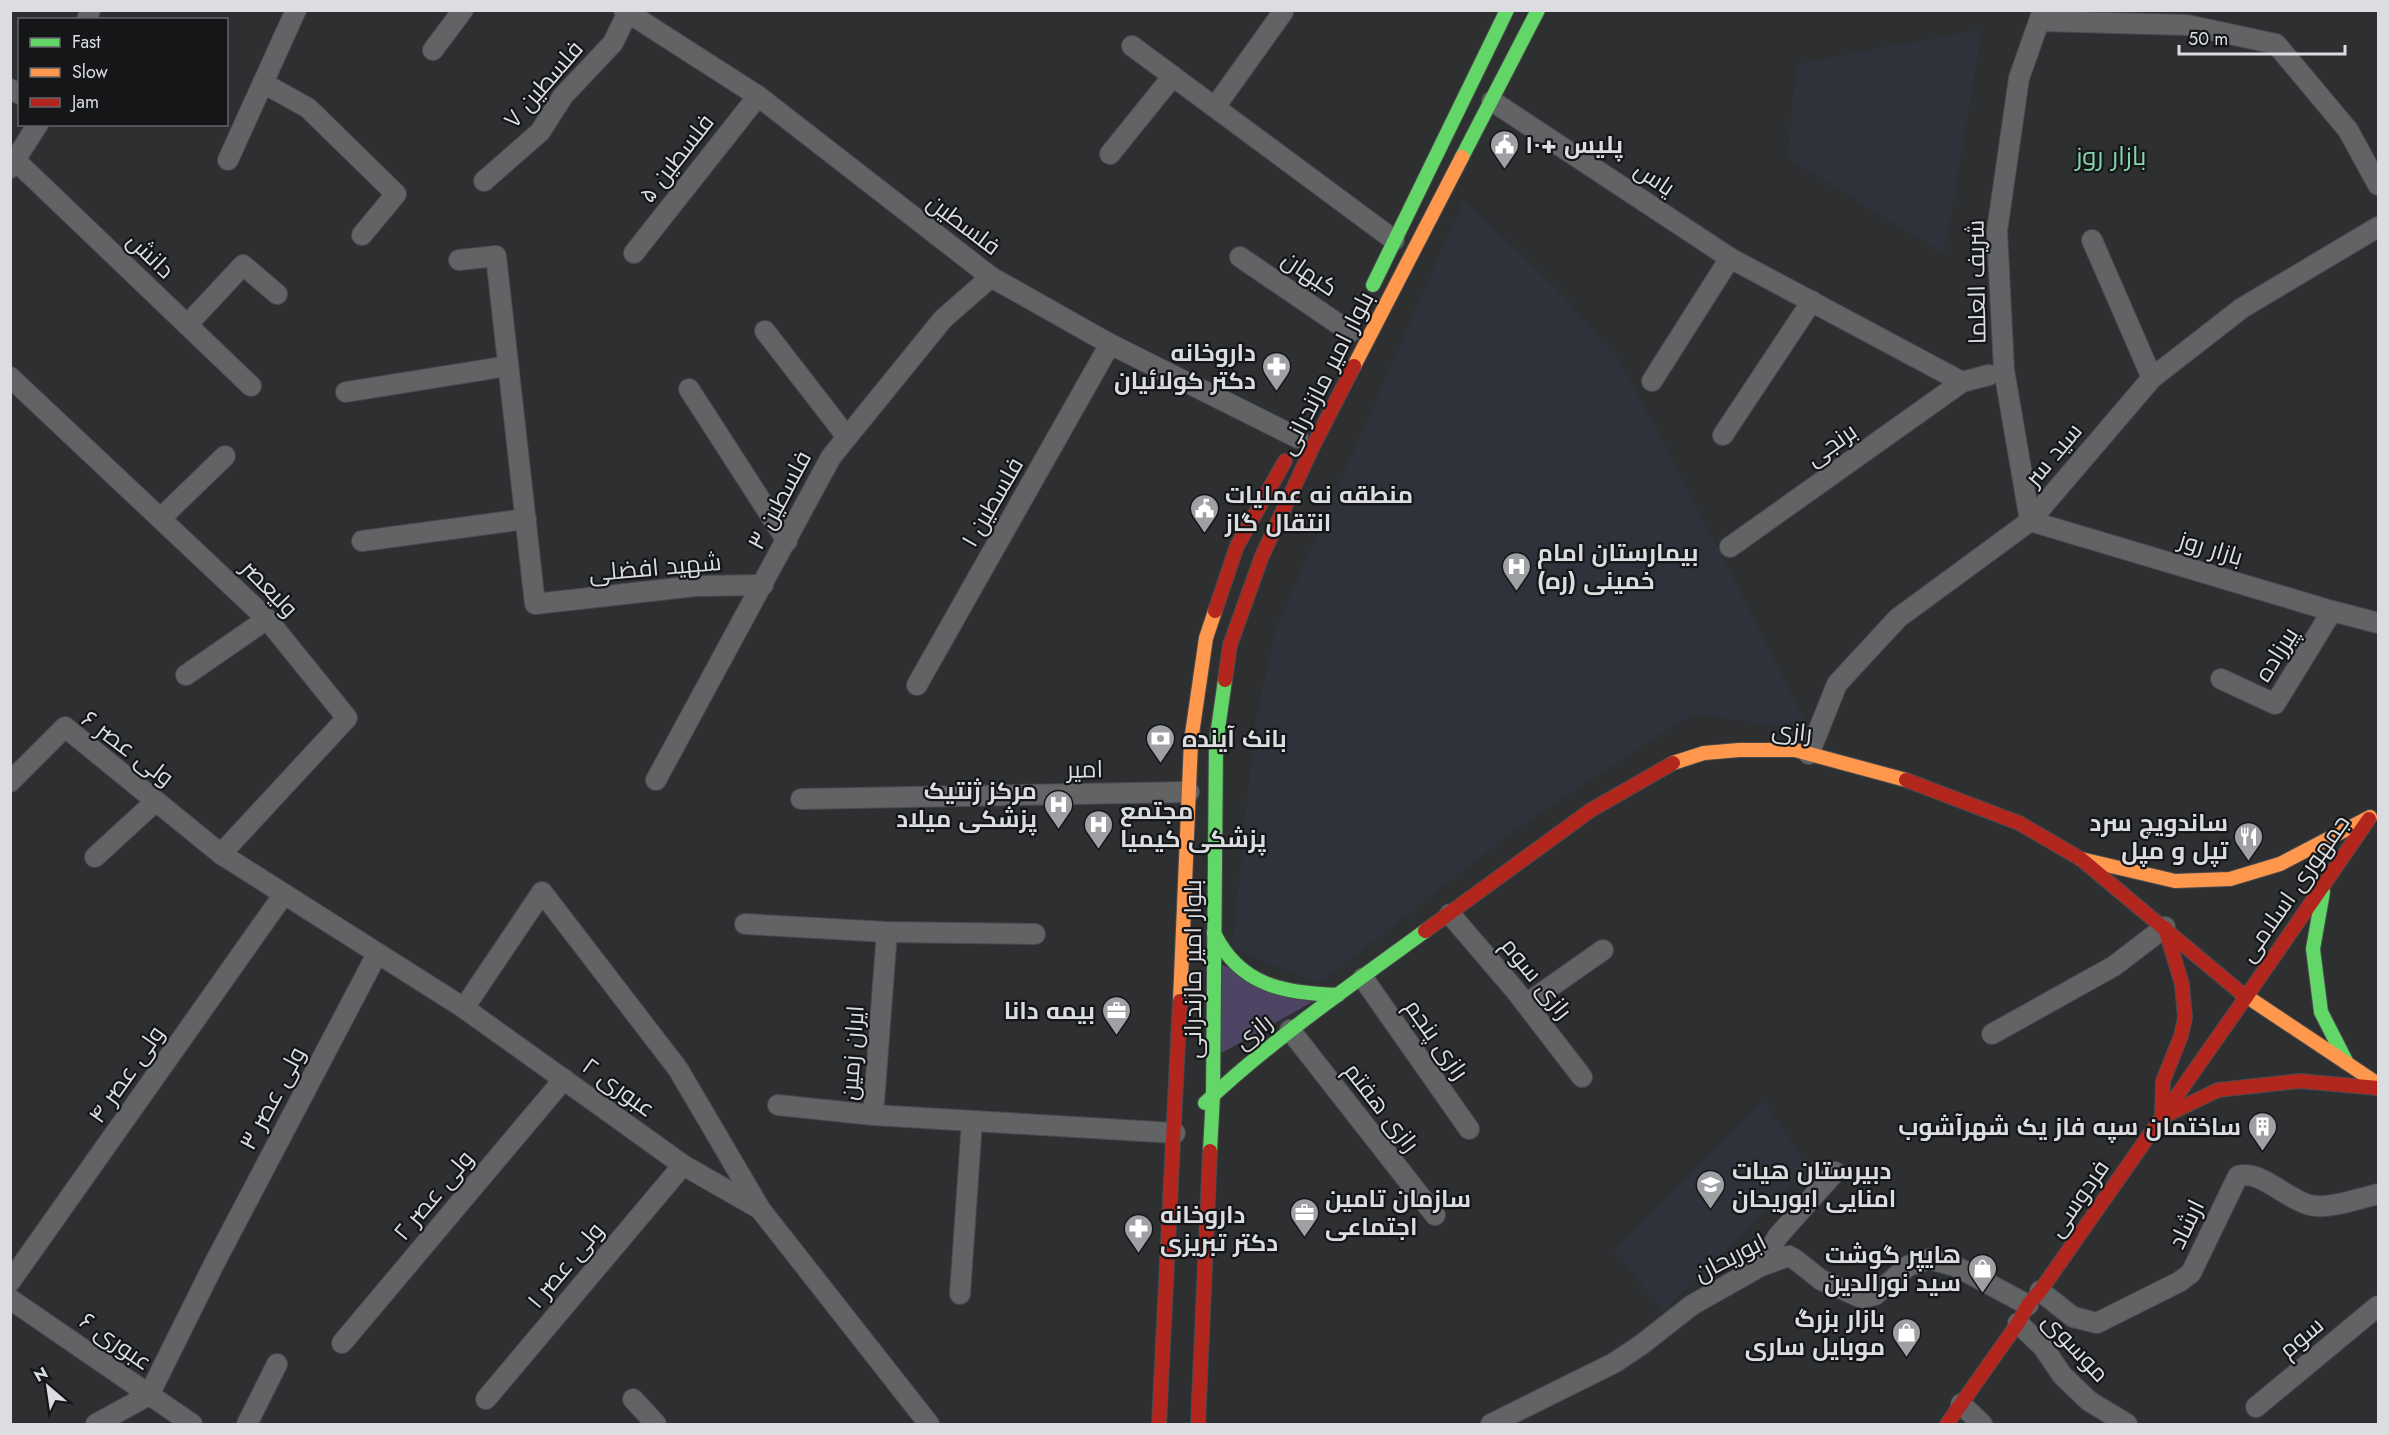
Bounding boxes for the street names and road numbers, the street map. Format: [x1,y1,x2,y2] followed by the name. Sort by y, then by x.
[495,32,591,136] street label: فلسطین ۷
[630,106,722,210] street label: فلسطین ۵
[1628,152,1683,205] street label: یاس
[920,185,1008,263] street label: فلسطین
[1957,219,1995,345] street label: شریف العلما
[119,224,183,286] street label: دانش
[1275,241,1345,305] street label: کیهان
[1270,285,1382,461] street label: بلوار امیر مازندرانی
[1798,414,1864,474] street label: برنجی
[2015,415,2090,495] street label: سید سر
[738,444,820,556] street label: فلسطین ۳
[952,450,1032,554] street label: فلسطین ۱
[2173,521,2247,574] street label: بازار روز
[587,544,723,590] street label: شهید افضلی
[232,550,307,625] street label: ولیعصر
[2246,619,2307,688] street label: پیرزاده
[74,702,182,794] street label: ولی عصر ۶
[1770,711,1814,751] street label: رازی
[1065,751,1103,787] street label: امیر
[2230,807,2358,969] street label: جمهوری اسلامی
[1175,879,1210,1059] street label: بلوار امیر مازندرانی
[1493,929,1581,1027] street label: رازی سوم
[1396,991,1478,1087] street label: رازی پنجم
[831,1004,873,1102] street label: ایران زمین
[1226,1005,1280,1057] street label: رازی
[79,1018,173,1130] street label: ولی عصر ۴
[230,1040,314,1156] street label: ولی عصر ۳
[575,1049,663,1125] street label: عبوری ۲
[1336,1055,1428,1159] street label: رازی هفتم
[385,1142,481,1248] street label: ولی عصر ۲
[2039,1152,2117,1244] street label: فردوسی
[2159,1193,2213,1255] street label: ارشاد
[518,1214,612,1316] street label: ولی عصر ۱
[1688,1224,1772,1290] street label: ابوریحان
[73,1303,159,1379] street label: عبوری ۶
[2034,1304,2118,1390] street label: موسوی
[2271,1308,2331,1366] street label: سوم

